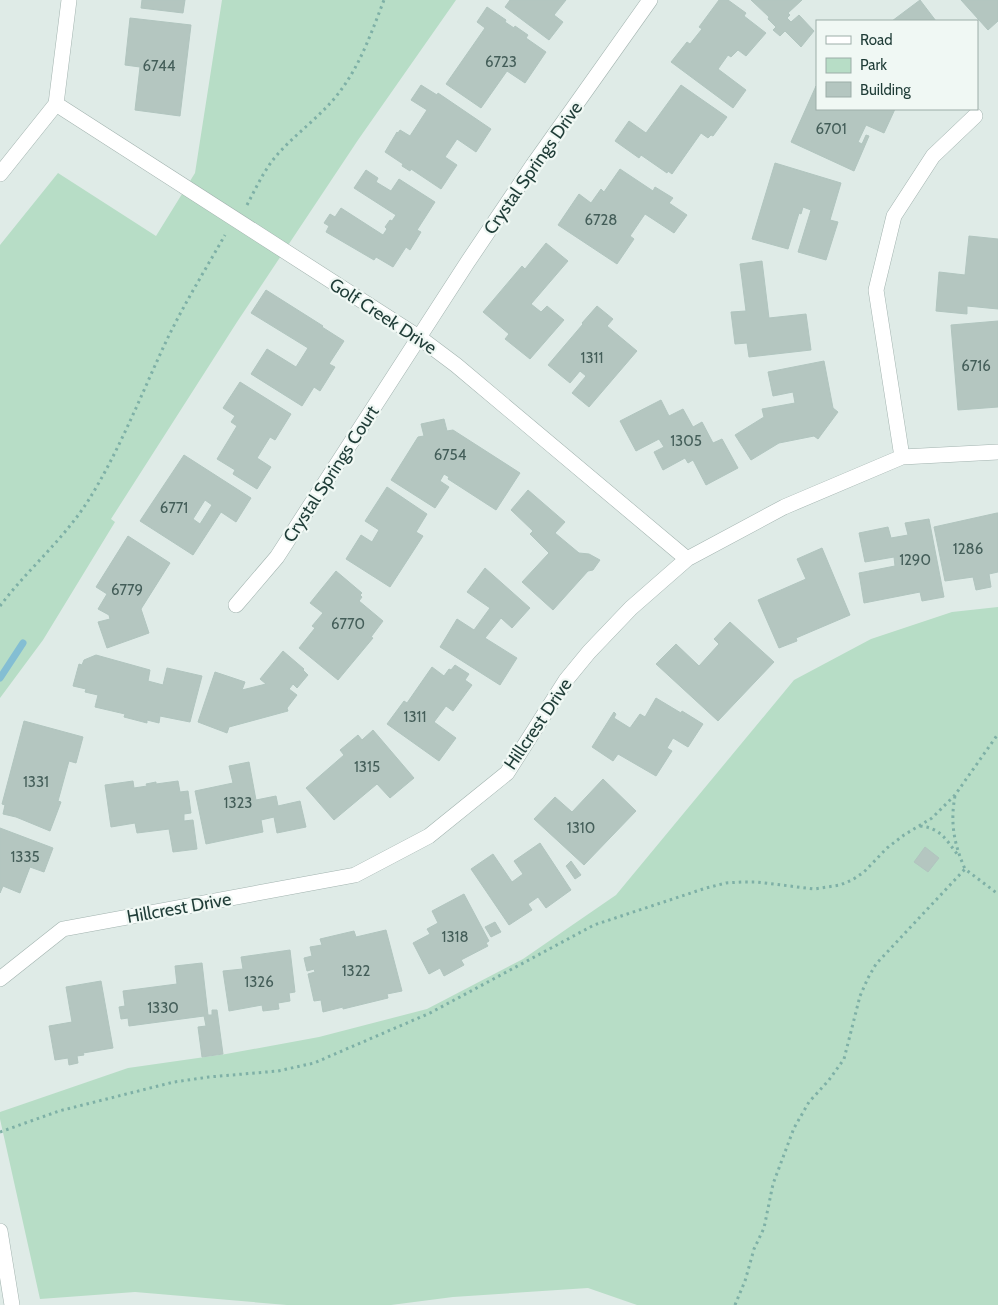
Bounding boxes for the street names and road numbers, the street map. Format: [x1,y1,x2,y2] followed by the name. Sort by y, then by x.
[479,97,587,239] street label: Crystal Springs Drive
[325,273,441,359] street label: Golf Creek Drive
[279,402,383,546] street label: Crystal Springs Court
[499,674,577,774] street label: Hillcrest Drive
[125,888,233,928] street label: Hillcrest Drive

